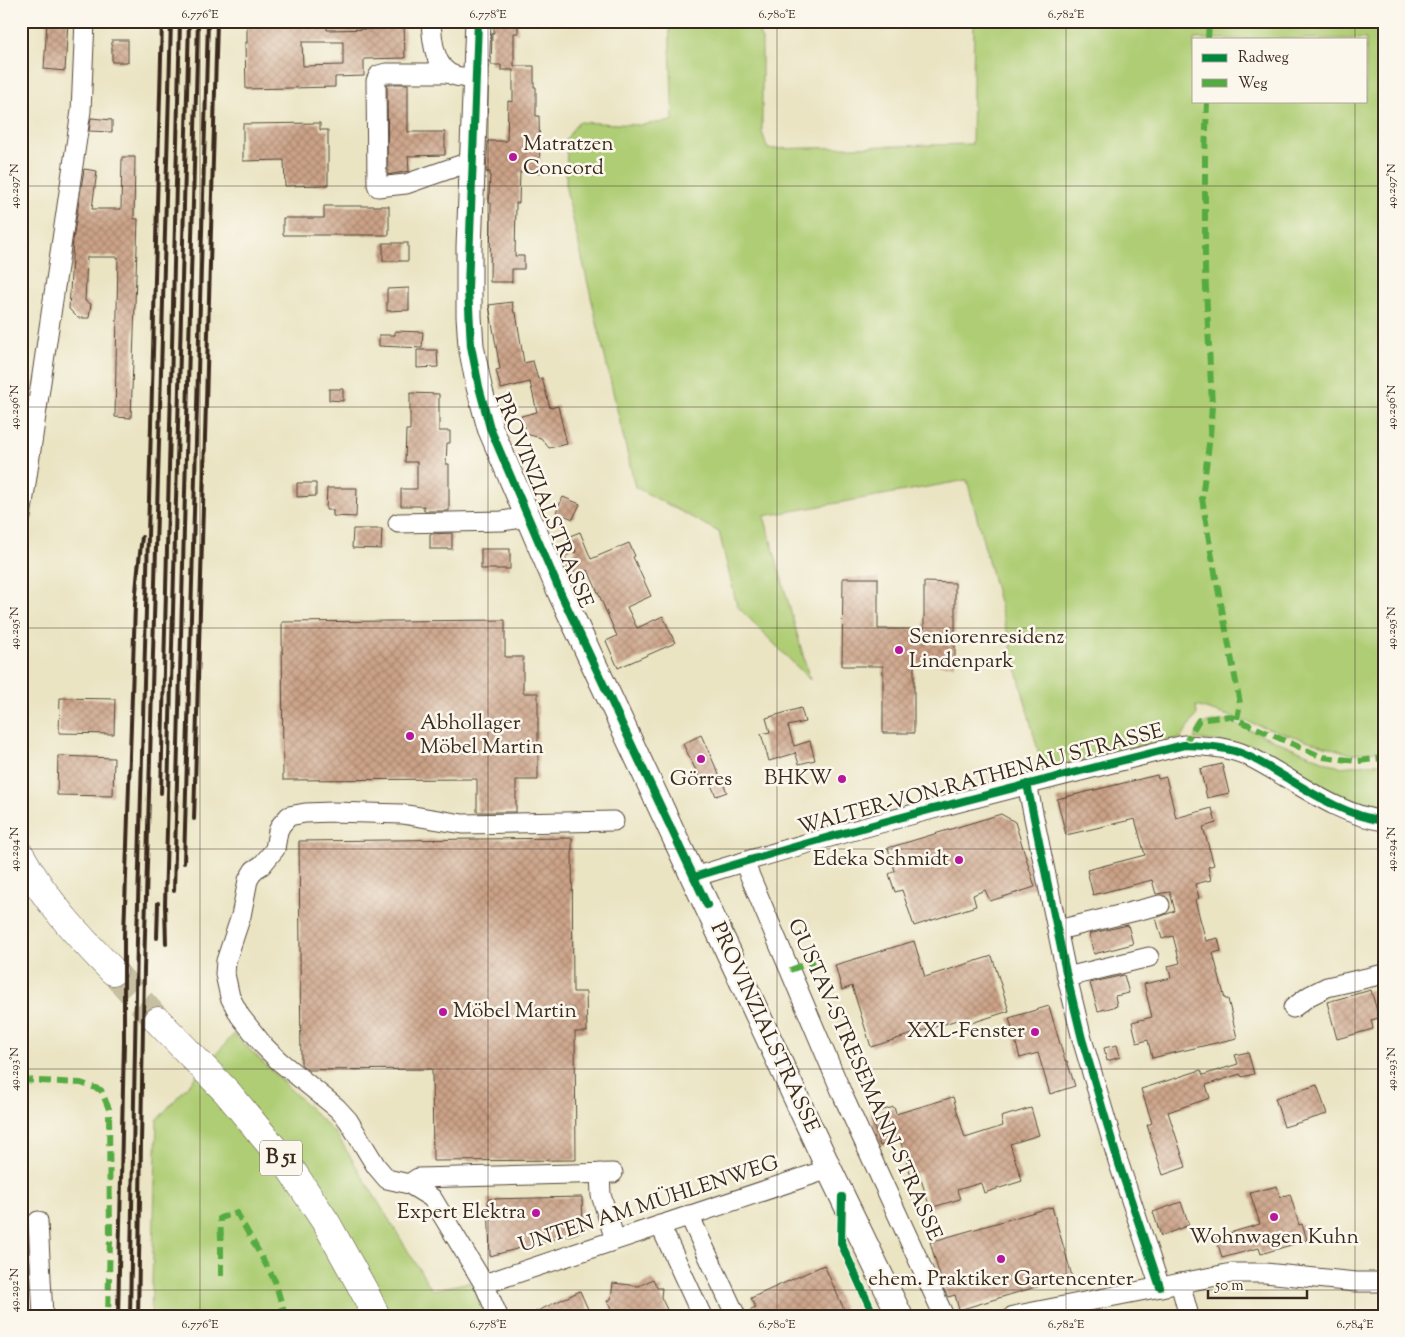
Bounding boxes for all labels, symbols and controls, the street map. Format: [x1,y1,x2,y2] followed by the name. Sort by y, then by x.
[181,6,219,24] text: 6.776°E
[469,6,507,24] text: 6.778°E
[758,6,796,24] text: 6.780°E
[1048,6,1085,24] text: 6.782°E
[1192,38,1368,102] legend
[1238,48,1289,69] text: Radweg
[1238,74,1268,95] text: Weg
[523,130,614,184] place label: Matratzen Concord
[507,151,519,163] marker: Matratzen Concord
[6,163,24,208] text: 49.297°N
[1383,163,1401,208] text: 49.297°N
[6,384,24,429] text: 49.296°N
[1383,384,1401,429] text: 49.296°N
[486,389,600,613] street label: PROVINZIALSTRASSE
[6,606,24,650] text: 49.295°N
[1383,606,1401,650] text: 49.295°N
[909,623,1065,677] place label: Seniorenresidenz Lindenpark
[893,644,905,656] marker: Seniorenresidenz Lindenpark
[420,709,544,763] place label: Abhollager Möbel Martin
[795,717,1167,843] street label: WALTER-VON-RATHENAU STRASSE
[404,730,416,742] marker: Abhollager Möbel Martin
[695,753,707,765] marker: Görres
[764,764,832,794] place label: BHKW
[670,765,732,795] place label: Görres
[836,773,848,785] marker: BHKW
[6,826,24,871] text: 49.294°N
[1383,826,1401,871] text: 49.294°N
[813,845,949,875] place label: Edeka Schmidt
[953,854,965,866] marker: Edeka Schmidt
[779,914,949,1246] street label: GUSTAV-STRESEMANN-STRASSE
[702,918,826,1139] street label: PROVINZIALSTRASSE
[453,997,577,1027] place label: Möbel Martin
[437,1006,449,1018] marker: Möbel Martin
[907,1017,1025,1047] place label: XXL-Fenster
[1029,1026,1041,1038] marker: XXL-Fenster
[6,1047,24,1091] text: 49.293°N
[1383,1047,1401,1091] text: 49.293°N
[260,1140,302,1176] road number: B 51
[515,1149,783,1261] street label: UNTEN AM MÜHLENWEG
[397,1198,526,1228] place label: Expert Elektra
[530,1207,542,1219] marker: Expert Elektra
[1268,1211,1280,1223] marker: Wohnwagen Kuhn
[1189,1223,1359,1253] place label: Wohnwagen Kuhn
[995,1253,1007,1265] marker: ehem. Praktiker Gartencenter
[868,1265,1134,1295] place label: ehem. Praktiker Gartencenter
[6,1267,24,1312] text: 49.292°N
[1208,1267,1306,1299] scale bar
[1214,1276,1244,1297] text: 50 m
[181,1316,219,1334] text: 6.776°E
[469,1316,507,1334] text: 6.778°E
[758,1316,796,1334] text: 6.780°E
[1048,1316,1085,1334] text: 6.782°E
[1337,1316,1374,1334] text: 6.784°E

